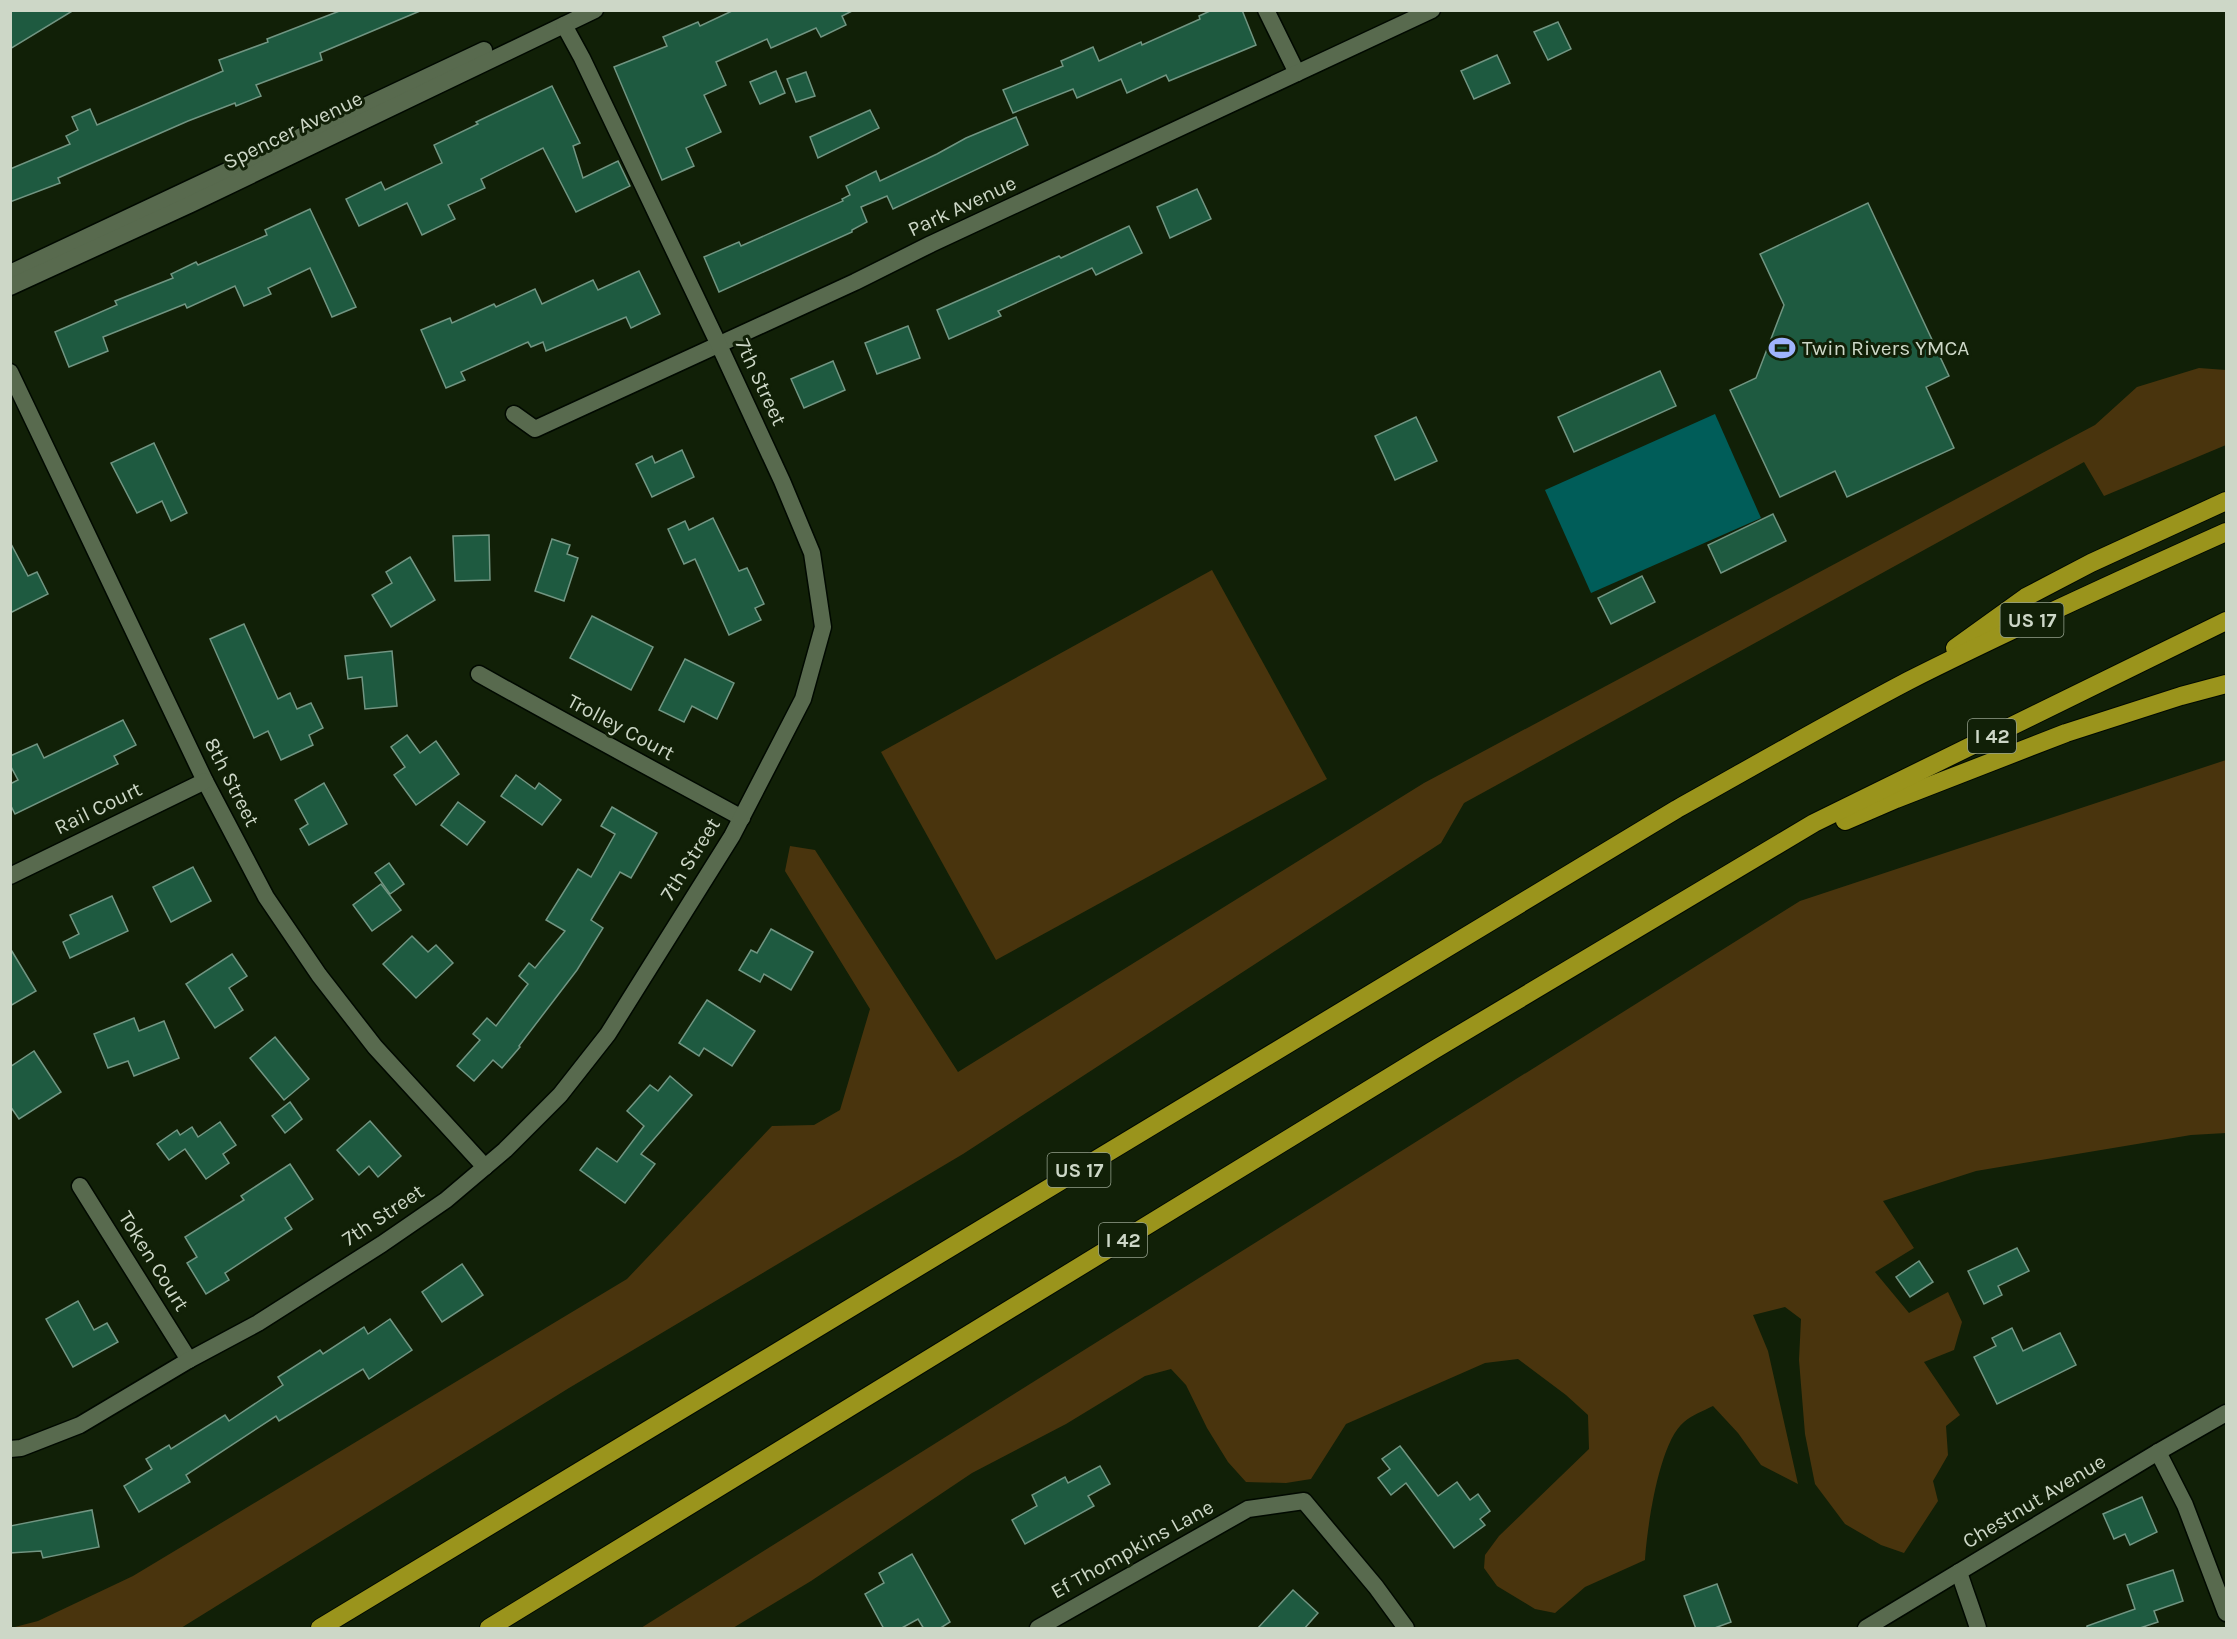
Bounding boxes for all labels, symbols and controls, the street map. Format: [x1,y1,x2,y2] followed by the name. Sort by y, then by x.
[220,86,366,174] street label: Spencer Avenue
[904,170,1020,242] street label: Park Avenue
[1767,333,1797,363] sports icon: Twin Rivers YMCA
[730,335,792,429] street label: 7th Street
[1802,336,1969,360] place label: Twin Rivers YMCA
[2000,603,2064,637] road number: US 17
[563,689,679,765] street label: Trolley Court
[1968,719,2016,753] road number: I 42
[199,734,265,830] street label: 8th Street
[50,777,146,839] street label: Rail Court
[655,813,725,905] street label: 7th Street
[1048,1153,1110,1187] road number: US 17
[338,1179,428,1251] street label: 7th Street
[114,1207,194,1315] street label: Token Court
[1099,1223,1147,1257] road number: I 42
[1958,1449,2110,1553] street label: Chestnut Avenue
[1047,1494,1217,1604] street label: Ef Thompkins Lane

